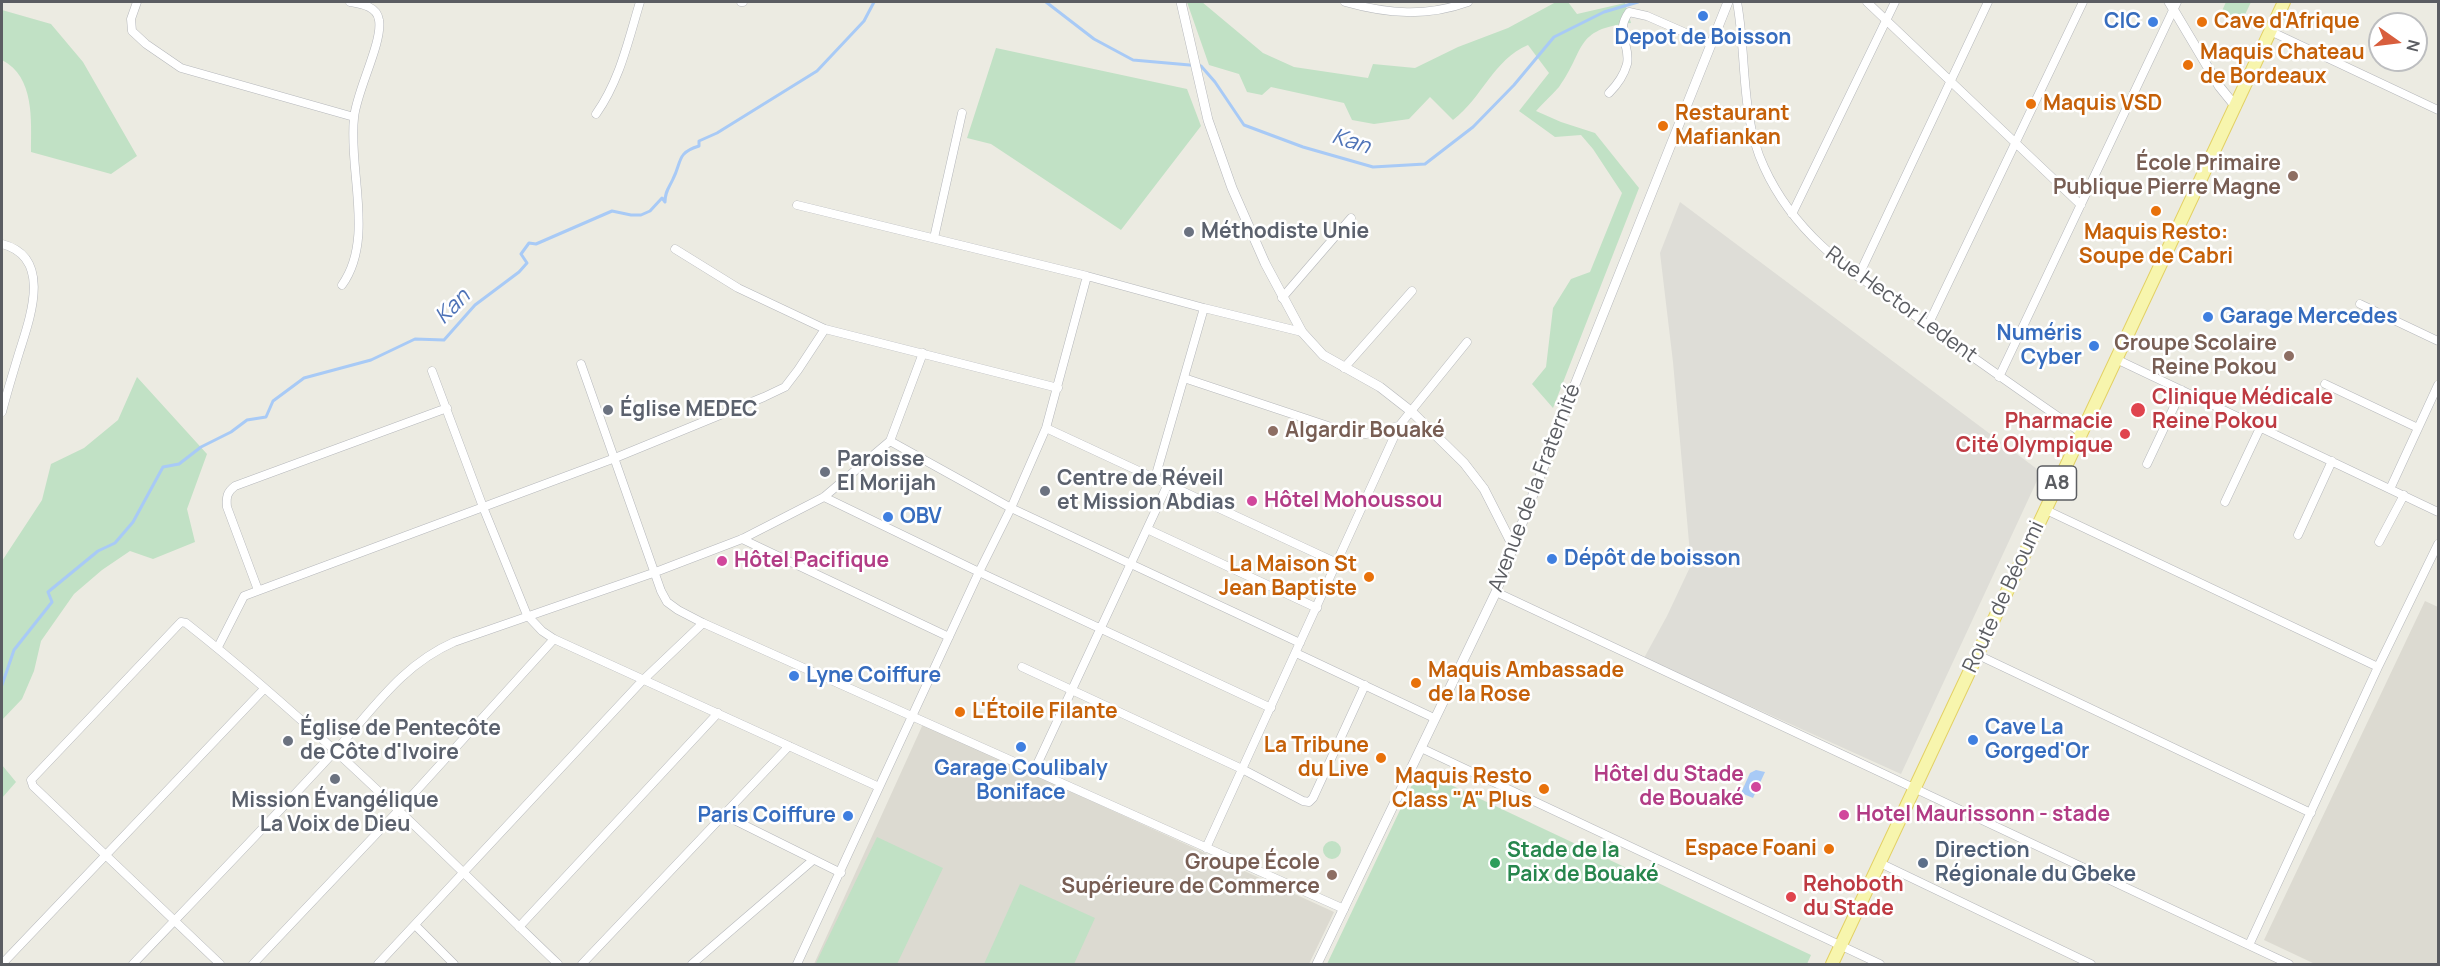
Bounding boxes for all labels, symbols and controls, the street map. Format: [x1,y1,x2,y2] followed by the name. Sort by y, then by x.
[1696,9,1710,23] marker: Depot de Boisson
[2104,9,2141,35] place label: CIC
[2214,9,2360,35] place label: Cave d'Afrique
[2368,12,2428,72] north arrow
[2146,15,2160,29] marker: CIC
[2195,15,2209,29] marker: Cave d'Afrique
[1614,25,1792,51] place label: Depot de Boisson
[2401,38,2426,54] text: N
[2200,40,2365,90] place label: Maquis Chateau de Bordeaux
[2181,58,2195,72] marker: Maquis Chateau de Bordeaux
[2043,91,2162,117] place label: Maquis VSD
[2024,97,2038,111] marker: Maquis VSD
[1675,101,1790,151] place label: Restaurant Mafiankan
[1656,119,1670,133] marker: Restaurant Mafiankan
[1329,124,1373,160] water label: Kan
[2053,151,2281,201] place label: École Primaire Publique Pierre Magne
[2286,169,2300,183] marker: École Primaire Publique Pierre Magne
[2149,204,2163,218] marker: Maquis Resto: Soupe de Cabri
[1201,219,1369,245] place label: Méthodiste Unie
[2079,220,2233,270] place label: Maquis Resto: Soupe de Cabri
[1182,225,1196,239] marker: Méthodiste Unie
[1820,242,1982,368] street label: Rue Hector Ledent
[430,284,476,330] water label: Kan
[2220,304,2398,330] place label: Garage Mercedes
[2201,310,2215,324] marker: Garage Mercedes
[1997,321,2082,371] place label: Numéris Cyber
[2114,331,2277,381] place label: Groupe Scolaire Reine Pokou
[2087,339,2101,353] marker: Numéris Cyber
[2282,349,2296,363] marker: Groupe Scolaire Reine Pokou
[1484,380,1586,596] street label: Avenue de la Fraternité
[2152,385,2333,435] place label: Clinique Médicale Reine Pokou
[620,397,757,423] place label: Église MEDEC
[2129,401,2147,419] marker: Clinique Médicale Reine Pokou
[601,403,615,417] marker: Église MEDEC
[1956,409,2113,459] place label: Pharmacie Cité Olympique
[1285,418,1445,444] place label: Algardir Bouaké
[1266,424,1280,438] marker: Algardir Bouaké
[2118,427,2132,441] marker: Pharmacie Cité Olympique
[837,447,936,497] place label: Paroisse El Morijah
[818,465,832,479] marker: Paroisse El Morijah
[1057,466,1235,516] place label: Centre de Réveil et Mission Abdias
[2038,466,2076,500] road number: A8
[1038,484,1052,498] marker: Centre de Réveil et Mission Abdias
[1264,488,1442,514] place label: Hôtel Mohoussou
[1245,494,1259,508] marker: Hôtel Mohoussou
[900,504,942,530] place label: OBV
[881,510,895,524] marker: OBV
[1958,517,2050,677] street label: Route de Béoumi
[1564,546,1741,572] place label: Dépôt de boisson
[734,548,889,574] place label: Hôtel Pacifique
[1219,552,1357,602] place label: La Maison St Jean Baptiste
[1545,552,1559,566] marker: Dépôt de boisson
[715,554,729,568] marker: Hôtel Pacifique
[1362,570,1376,584] marker: La Maison St Jean Baptiste
[1428,658,1624,708] place label: Maquis Ambassade de la Rose
[806,663,941,689] place label: Lyne Coiffure
[787,669,801,683] marker: Lyne Coiffure
[1409,676,1423,690] marker: Maquis Ambassade de la Rose
[972,699,1118,725] place label: L'Étoile Filante
[953,705,967,719] marker: L'Étoile Filante
[1985,715,2089,765] place label: Cave La Gorged'Or
[300,716,501,766] place label: Église de Pentecôte de Côte d'Ivoire
[1264,733,1369,783] place label: La Tribune du Live
[1966,733,1980,747] marker: Cave La Gorged'Or
[281,734,295,748] marker: Église de Pentecôte de Côte d'Ivoire
[1014,740,1028,754] marker: Garage Coulibaly Boniface
[1374,751,1388,765] marker: La Tribune du Live
[934,756,1108,806] place label: Garage Coulibaly Boniface
[1594,762,1744,812] place label: Hôtel du Stade de Bouaké
[1392,764,1532,814] place label: Maquis Resto Class "A" Plus
[328,772,342,786] marker: Mission Évangélique La Voix de Dieu
[1749,780,1763,794] marker: Hôtel du Stade de Bouaké
[1537,782,1551,796] marker: Maquis Resto Class "A" Plus
[231,788,439,838] place label: Mission Évangélique La Voix de Dieu
[1856,802,2110,828] place label: Hotel Maurissonn - stade
[698,803,836,829] place label: Paris Coiffure
[1837,808,1851,822] marker: Hotel Maurissonn - stade
[841,809,855,823] marker: Paris Coiffure
[1685,836,1817,862] place label: Espace Foani
[1507,838,1659,888] place label: Stade de la Paix de Bouaké
[1935,838,2136,888] place label: Direction Régionale du Gbeke
[1822,842,1836,856] marker: Espace Foani
[1061,850,1320,900] place label: Groupe École Supérieure de Commerce
[1488,856,1502,870] marker: Stade de la Paix de Bouaké
[1916,856,1930,870] marker: Direction Régionale du Gbeke
[1325,868,1339,882] marker: Groupe École Supérieure de Commerce
[1803,872,1904,922] place label: Rehoboth du Stade
[1784,890,1798,904] marker: Rehoboth du Stade

